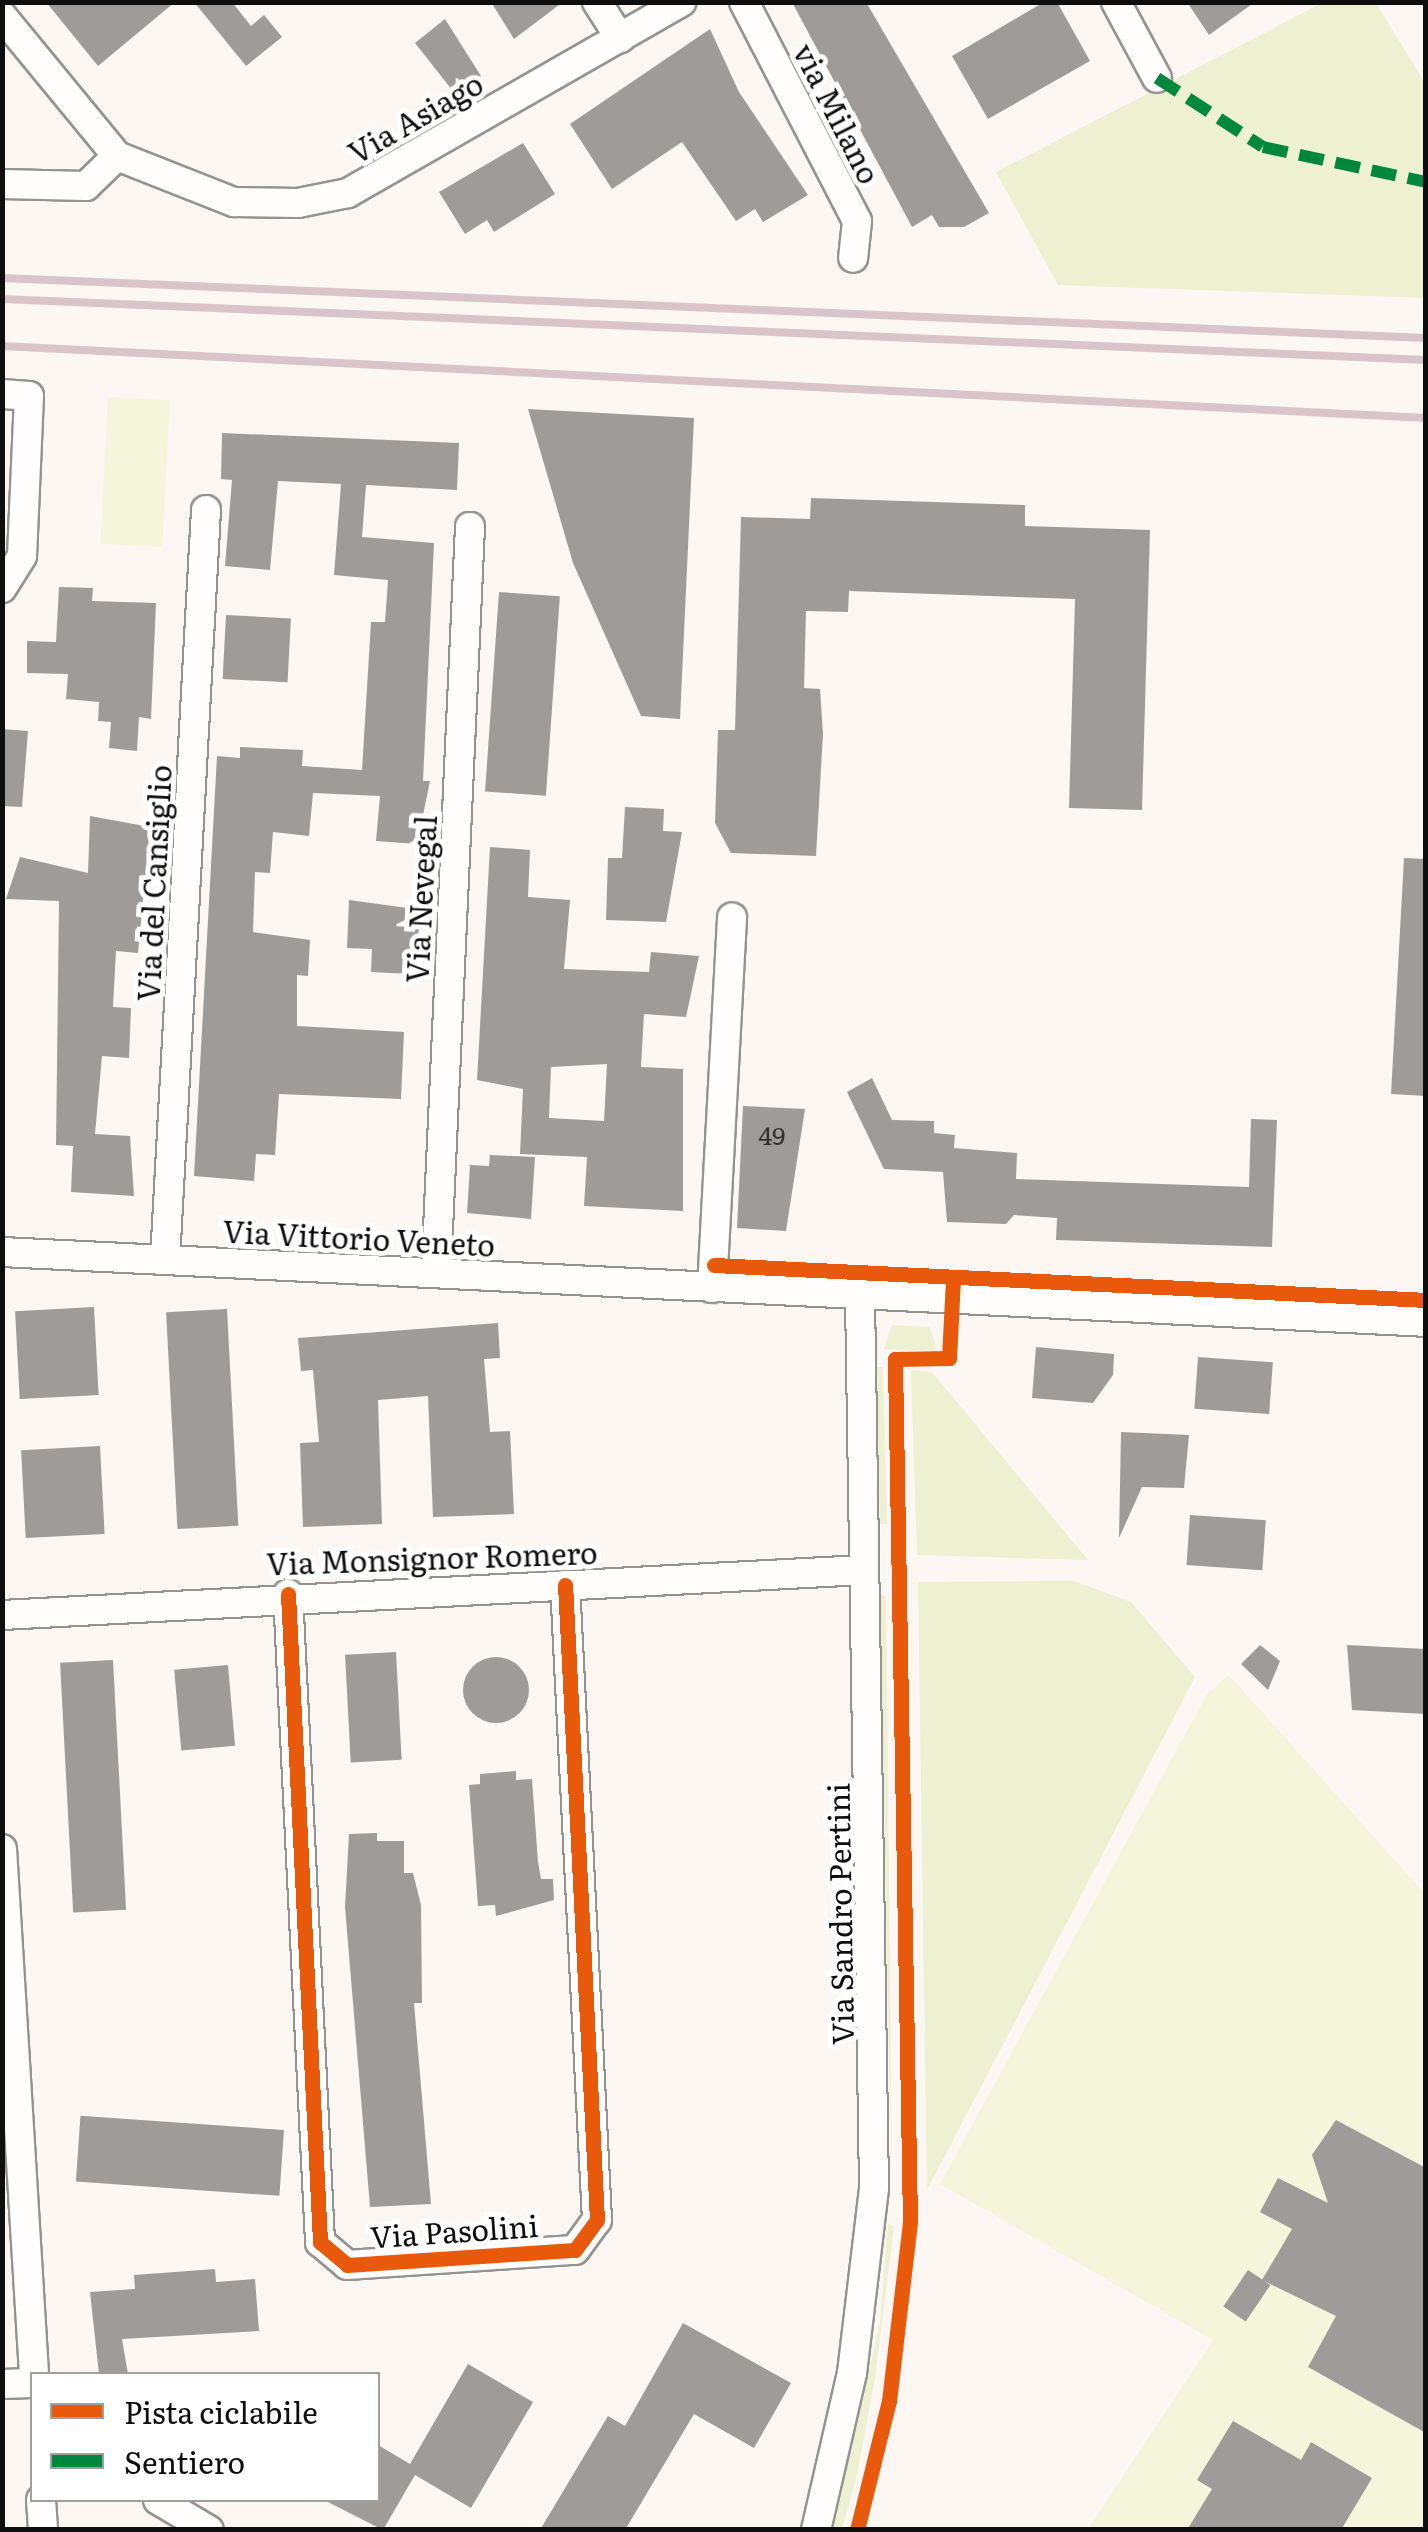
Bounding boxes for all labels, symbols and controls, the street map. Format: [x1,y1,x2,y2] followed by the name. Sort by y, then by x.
[787,37,889,189] street label: via Milano
[341,64,489,170] street label: Via Asiago
[129,764,177,1002] street label: Via del Cansiglio
[398,814,442,984] street label: Via Nevegal
[759,1120,785,1150] house number: 49
[222,1212,496,1262] street label: Via Vittorio Veneto
[266,1533,598,1581] street label: Via Monsignor Romero
[819,1783,859,2045] street label: Via Sandro Pertini
[369,2206,539,2254] street label: Via Pasolini
[30,2372,380,2502] legend
[124,2389,318,2433] text: Pista ciclabile
[124,2439,245,2483] text: Sentiero

